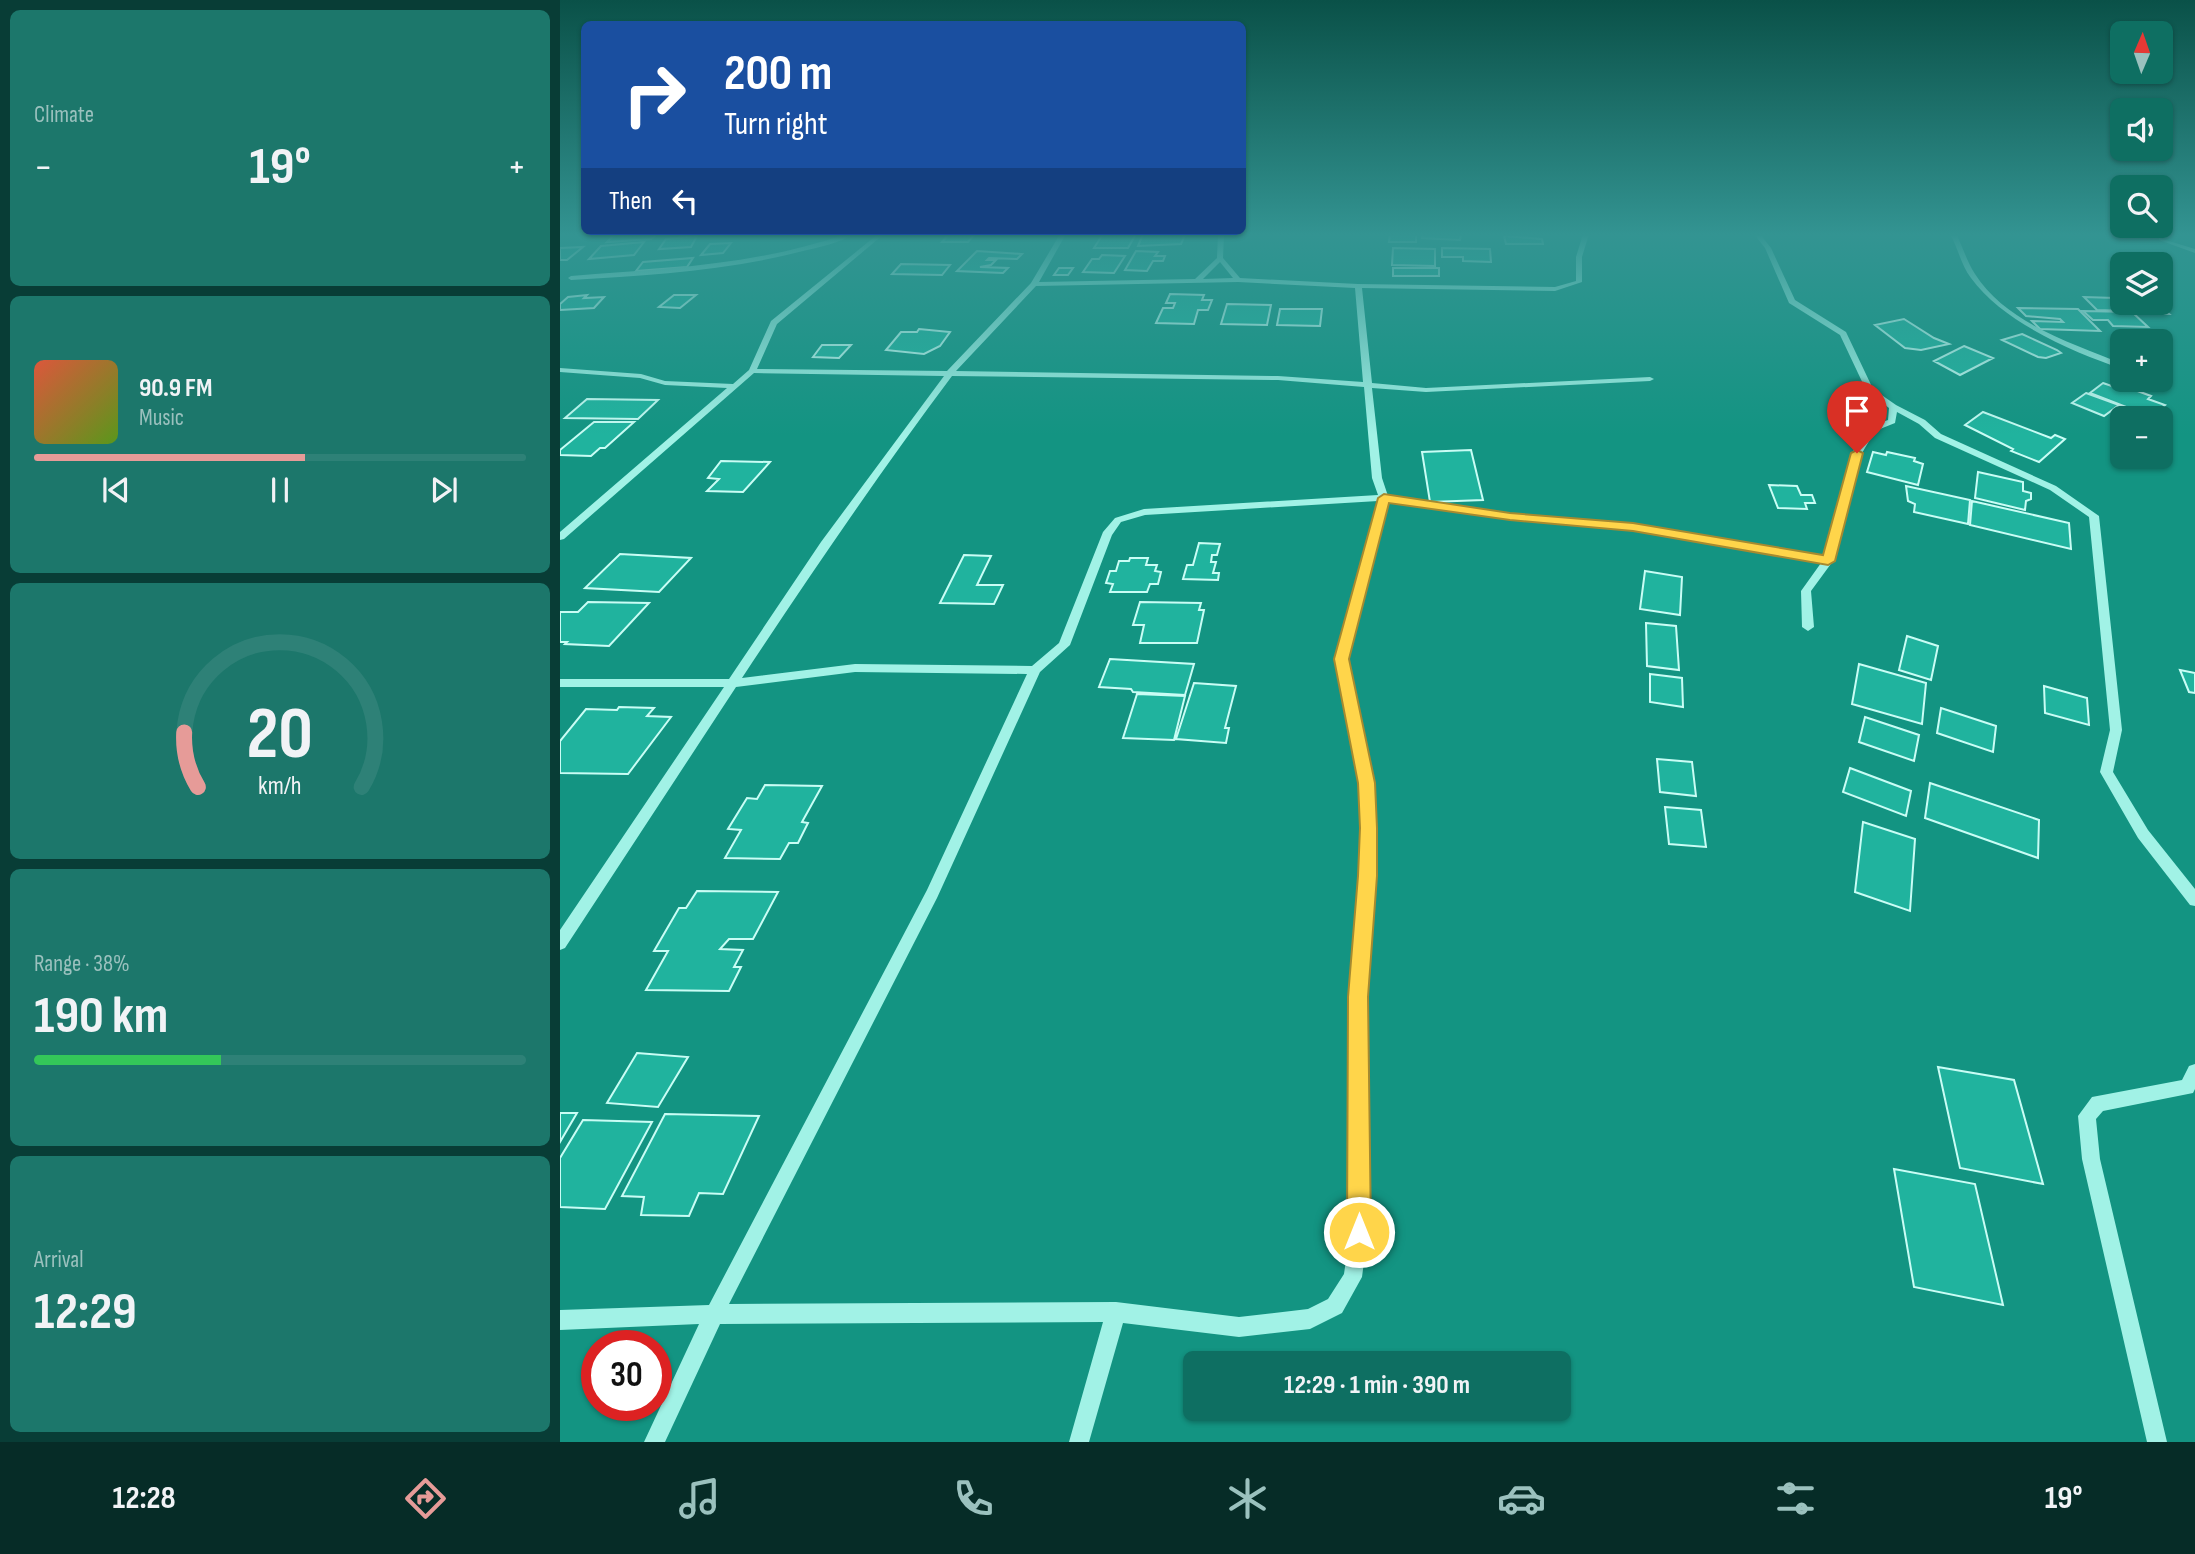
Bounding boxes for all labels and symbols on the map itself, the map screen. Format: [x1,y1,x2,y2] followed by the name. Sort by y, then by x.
[2110,21,2174,84] north arrow
[1827,381,1887,453] pin
[1322,1195,1396,1269] position arrow
[581,1330,672,1421] speed limit sign: 30

